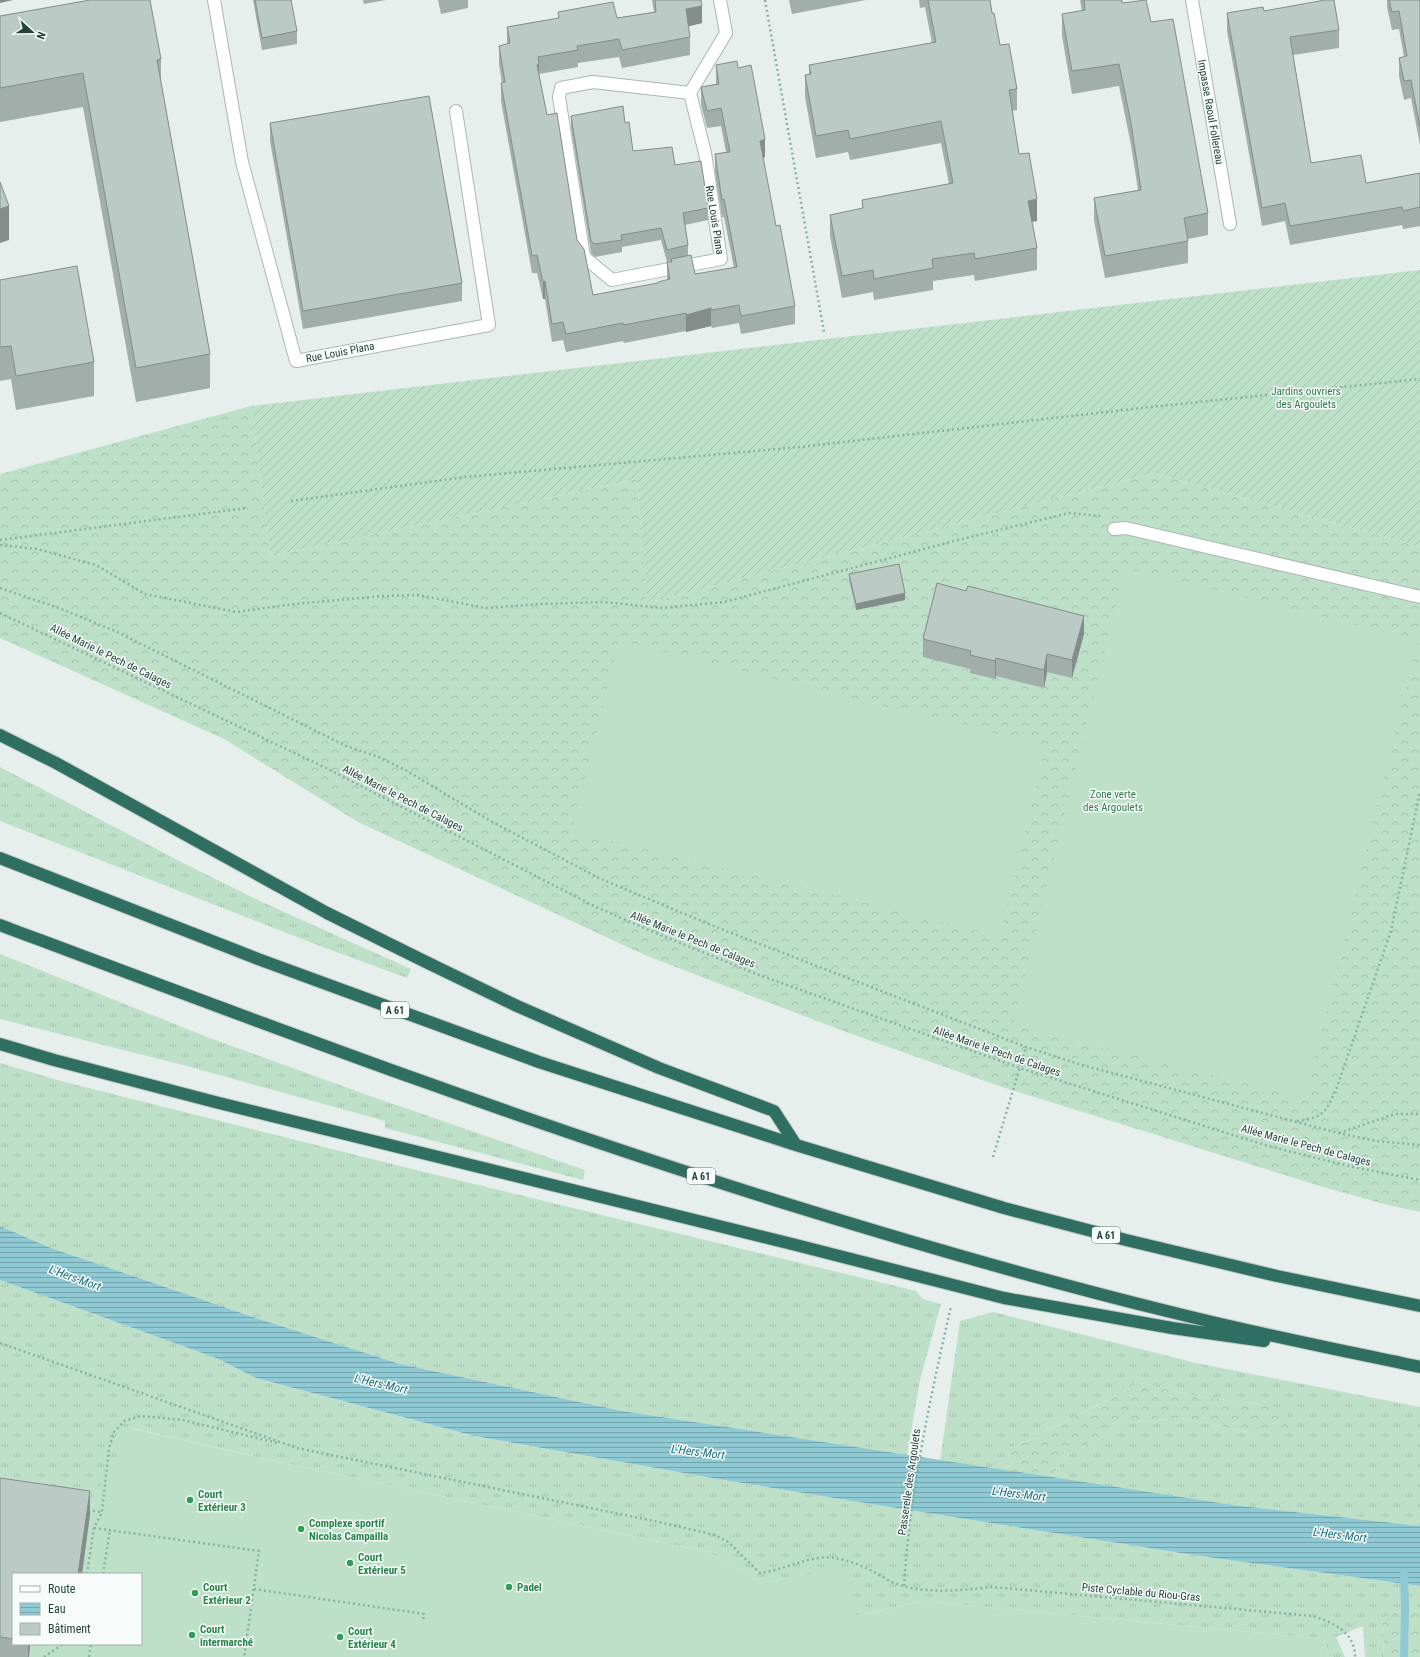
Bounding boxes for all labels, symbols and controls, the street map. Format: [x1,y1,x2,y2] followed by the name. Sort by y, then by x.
[12,12,52,52] north arrow
[34,30,48,41] text: N
[1195,59,1226,166] street label: Impasse Raoul Follereau
[703,185,726,255] street label: Rue Louis Plana
[305,339,375,365] street label: Rue Louis Plana
[1271,385,1341,411] park label: Jardins ouvriers des Argoulets
[48,621,174,692] street label: Allée Marie le Pech de Calages
[340,762,465,835] street label: Allée Marie le Pech de Calages
[1083,788,1143,814] park label: Zone verte des Argoulets
[628,908,757,971] street label: Allée Marie le Pech de Calages
[381,1002,409,1018] road number: A 61
[932,1024,1062,1079] street label: Allée Marie le Pech de Calages
[1240,1122,1372,1169] street label: Allée Marie le Pech de Calages
[687,1168,715,1184] road number: A 61
[1092,1227,1120,1243] road number: A 61
[47,1262,103,1294] water label: L'Hers-Mort
[353,1371,409,1397] water label: L'Hers-Mort
[896,1428,923,1536] street label: Passerelle des Argoulets
[670,1442,726,1462] water label: L'Hers-Mort
[991,1484,1047,1504] water label: L'Hers-Mort
[198,1488,246,1514] place label: Court Extérieur 3
[185,1495,195,1505] marker: Court Extérieur 3
[309,1517,388,1543] place label: Complexe sportif Nicolas Campailla
[296,1524,306,1534] marker: Complexe sportif Nicolas Campailla
[1312,1525,1368,1545] water label: L'Hers-Mort
[358,1551,406,1577] place label: Court Extérieur 5
[345,1558,355,1568] marker: Court Extérieur 5
[12,1573,142,1645] legend
[203,1581,251,1607] place label: Court Extérieur 2
[517,1581,542,1594] place label: Padel
[1081,1581,1201,1604] street label: Piste Cyclable du Riou-Gras
[48,1582,76,1596] text: Route
[504,1582,514,1592] marker: Padel
[190,1588,200,1598] marker: Court Extérieur 2
[48,1602,66,1616] text: Eau
[48,1622,91,1636] text: Bâtiment
[200,1623,253,1649] place label: Court intermarché
[348,1625,396,1651] place label: Court Extérieur 4
[187,1630,197,1640] marker: Court intermarché
[335,1632,345,1642] marker: Court Extérieur 4

